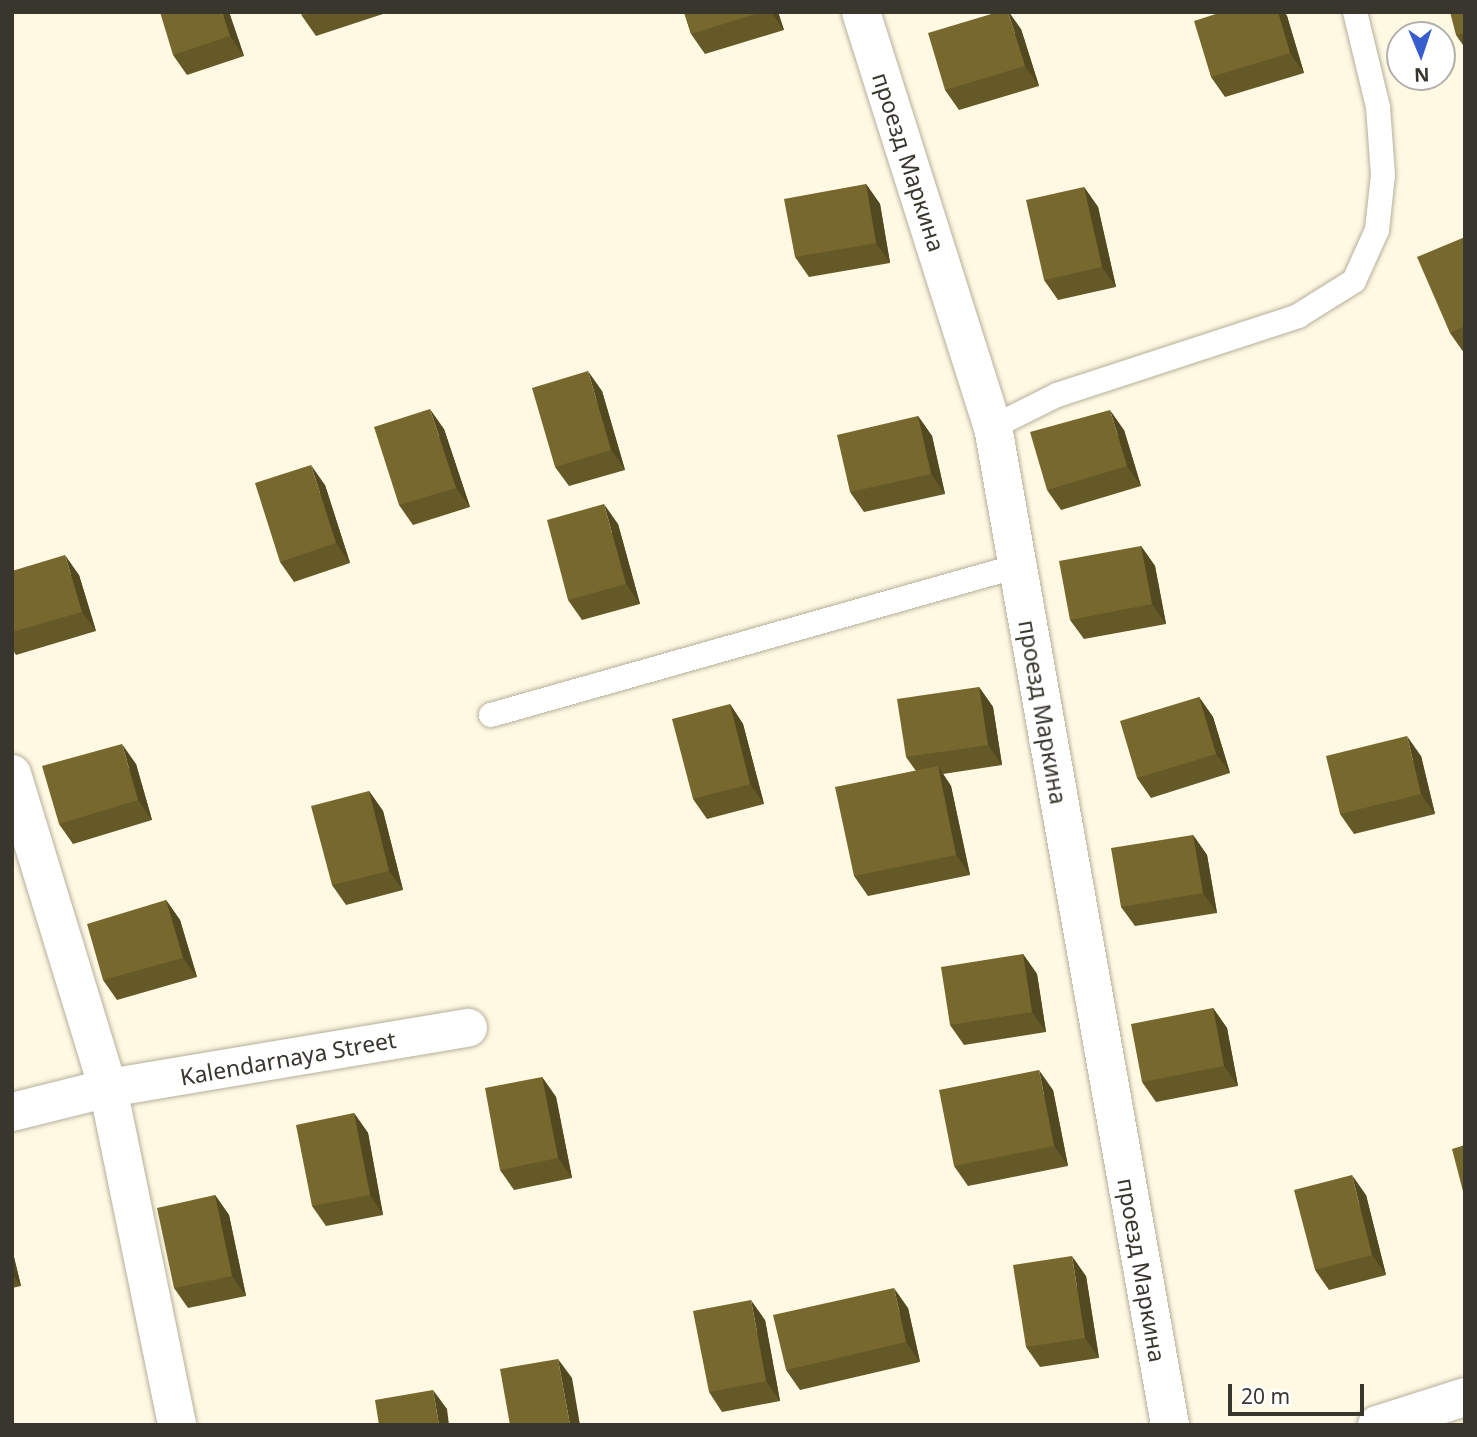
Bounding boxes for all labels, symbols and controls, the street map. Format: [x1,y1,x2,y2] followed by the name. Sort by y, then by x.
[1386,21,1456,91] north arrow
[1413,62,1430,88] text: N
[867,69,951,255] street label: проезд Маркина
[1013,618,1073,806] street label: проезд Маркина
[178,1025,398,1091] street label: Kalendarnaya Street
[1112,1176,1172,1364] street label: проезд Маркина
[1232,1370,1368,1414] scale bar
[1241,1382,1290,1410] text: 20 m

